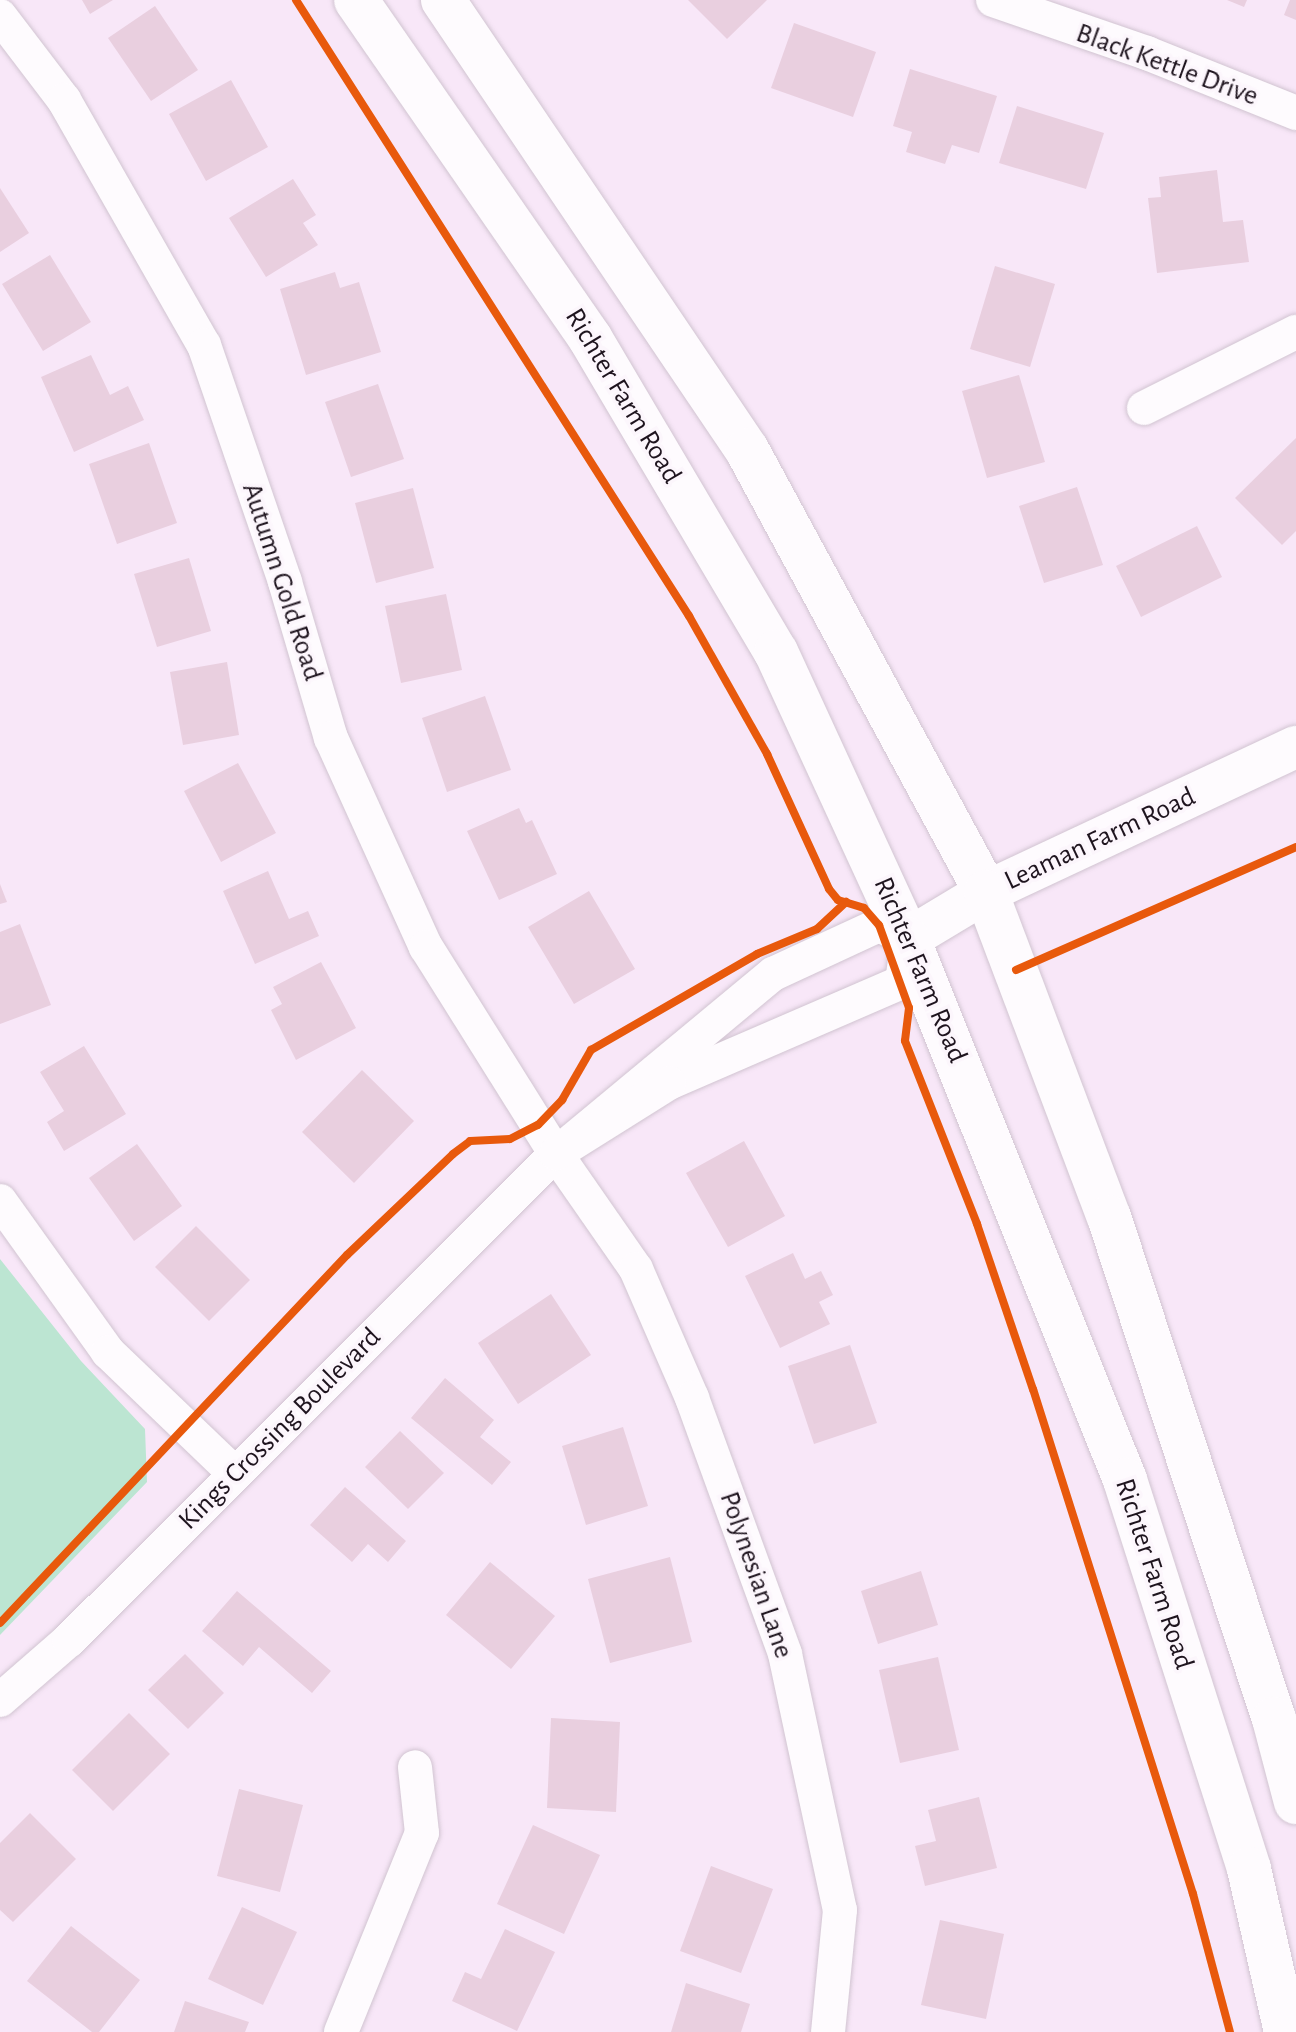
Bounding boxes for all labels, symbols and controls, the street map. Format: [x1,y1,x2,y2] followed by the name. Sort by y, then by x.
[1071,17,1263,113] street label: Black Kettle Drive
[557,302,689,490] street label: Richter Farm Road
[234,479,330,685] street label: Autumn Gold Road
[999,780,1201,898] street label: Leaman Farm Road
[866,872,974,1068] street label: Richter Farm Road
[172,1321,388,1537] street label: Kings Crossing Boulevard
[1107,1474,1201,1674] street label: Richter Farm Road
[712,1487,800,1663] street label: Polynesian Lane

